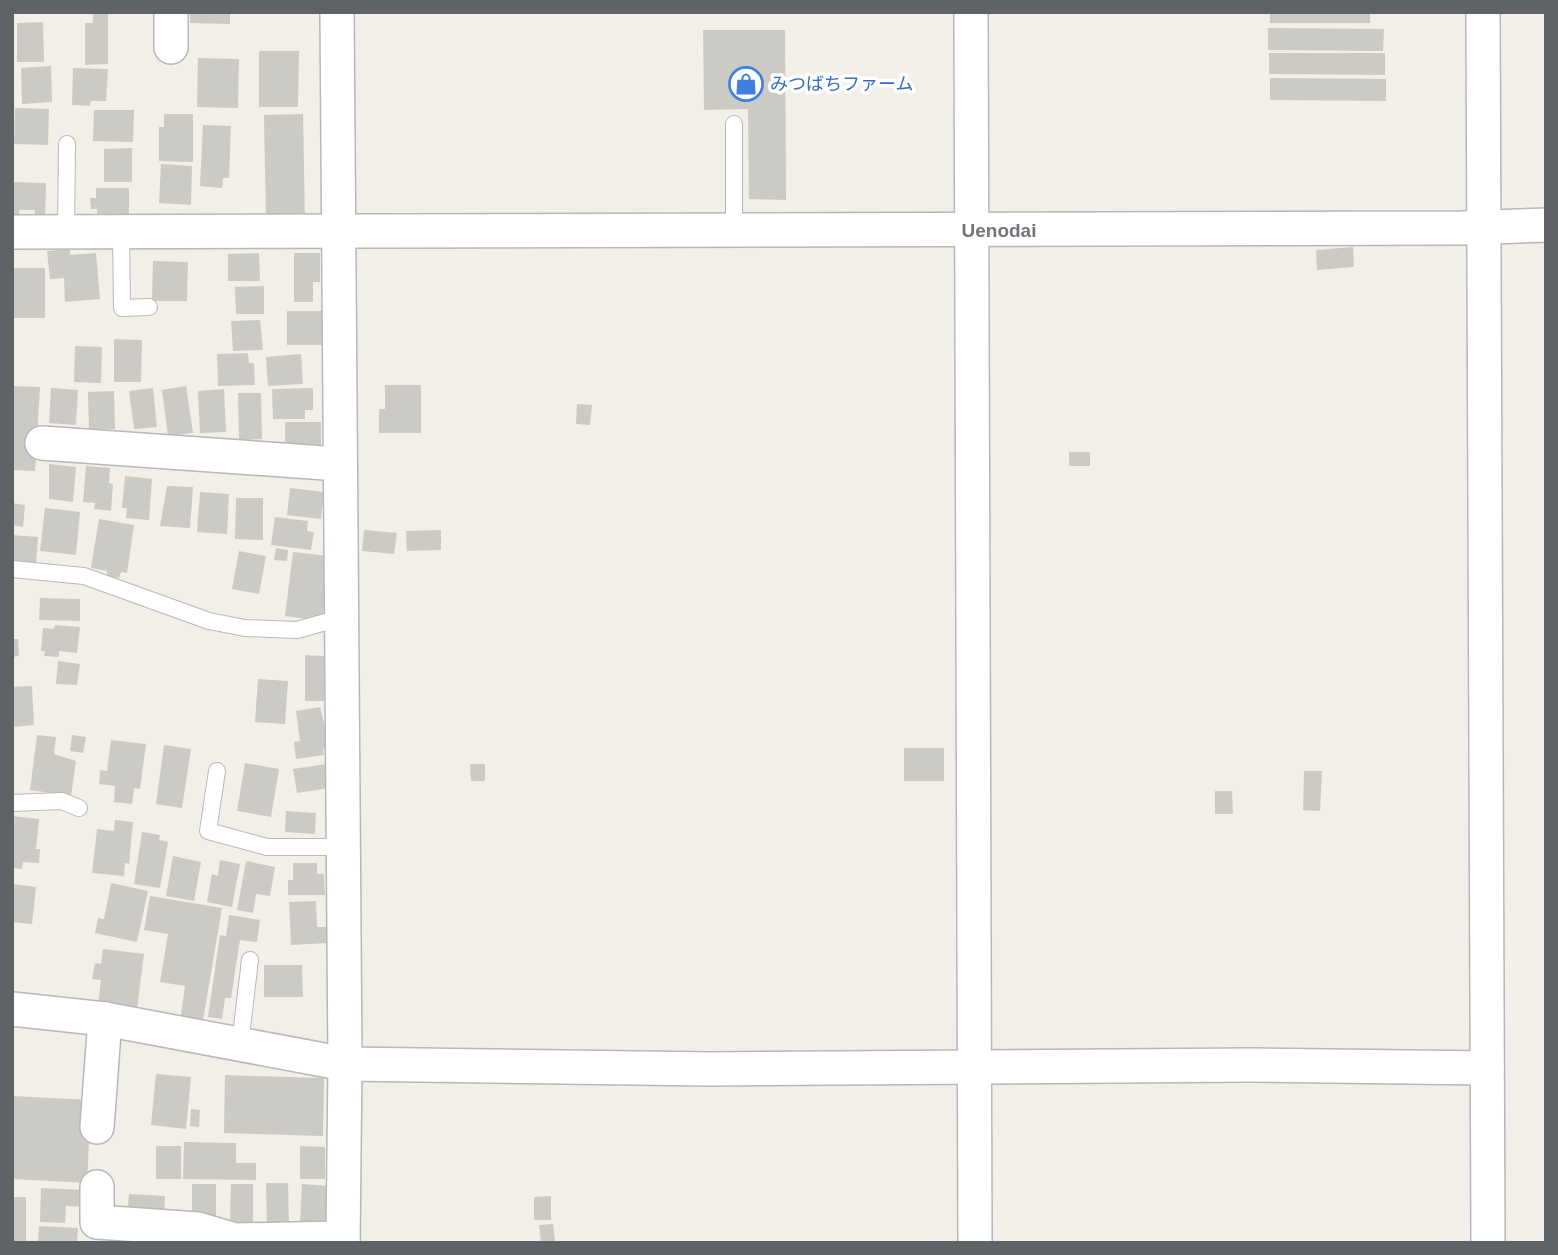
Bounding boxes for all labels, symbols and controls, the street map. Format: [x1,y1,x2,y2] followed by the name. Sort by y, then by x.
[727,65,765,103] shop icon: みつばちファーム
[770,74,913,94] place label: みつばちファーム
[962,220,1036,241] district label: Uenodai

